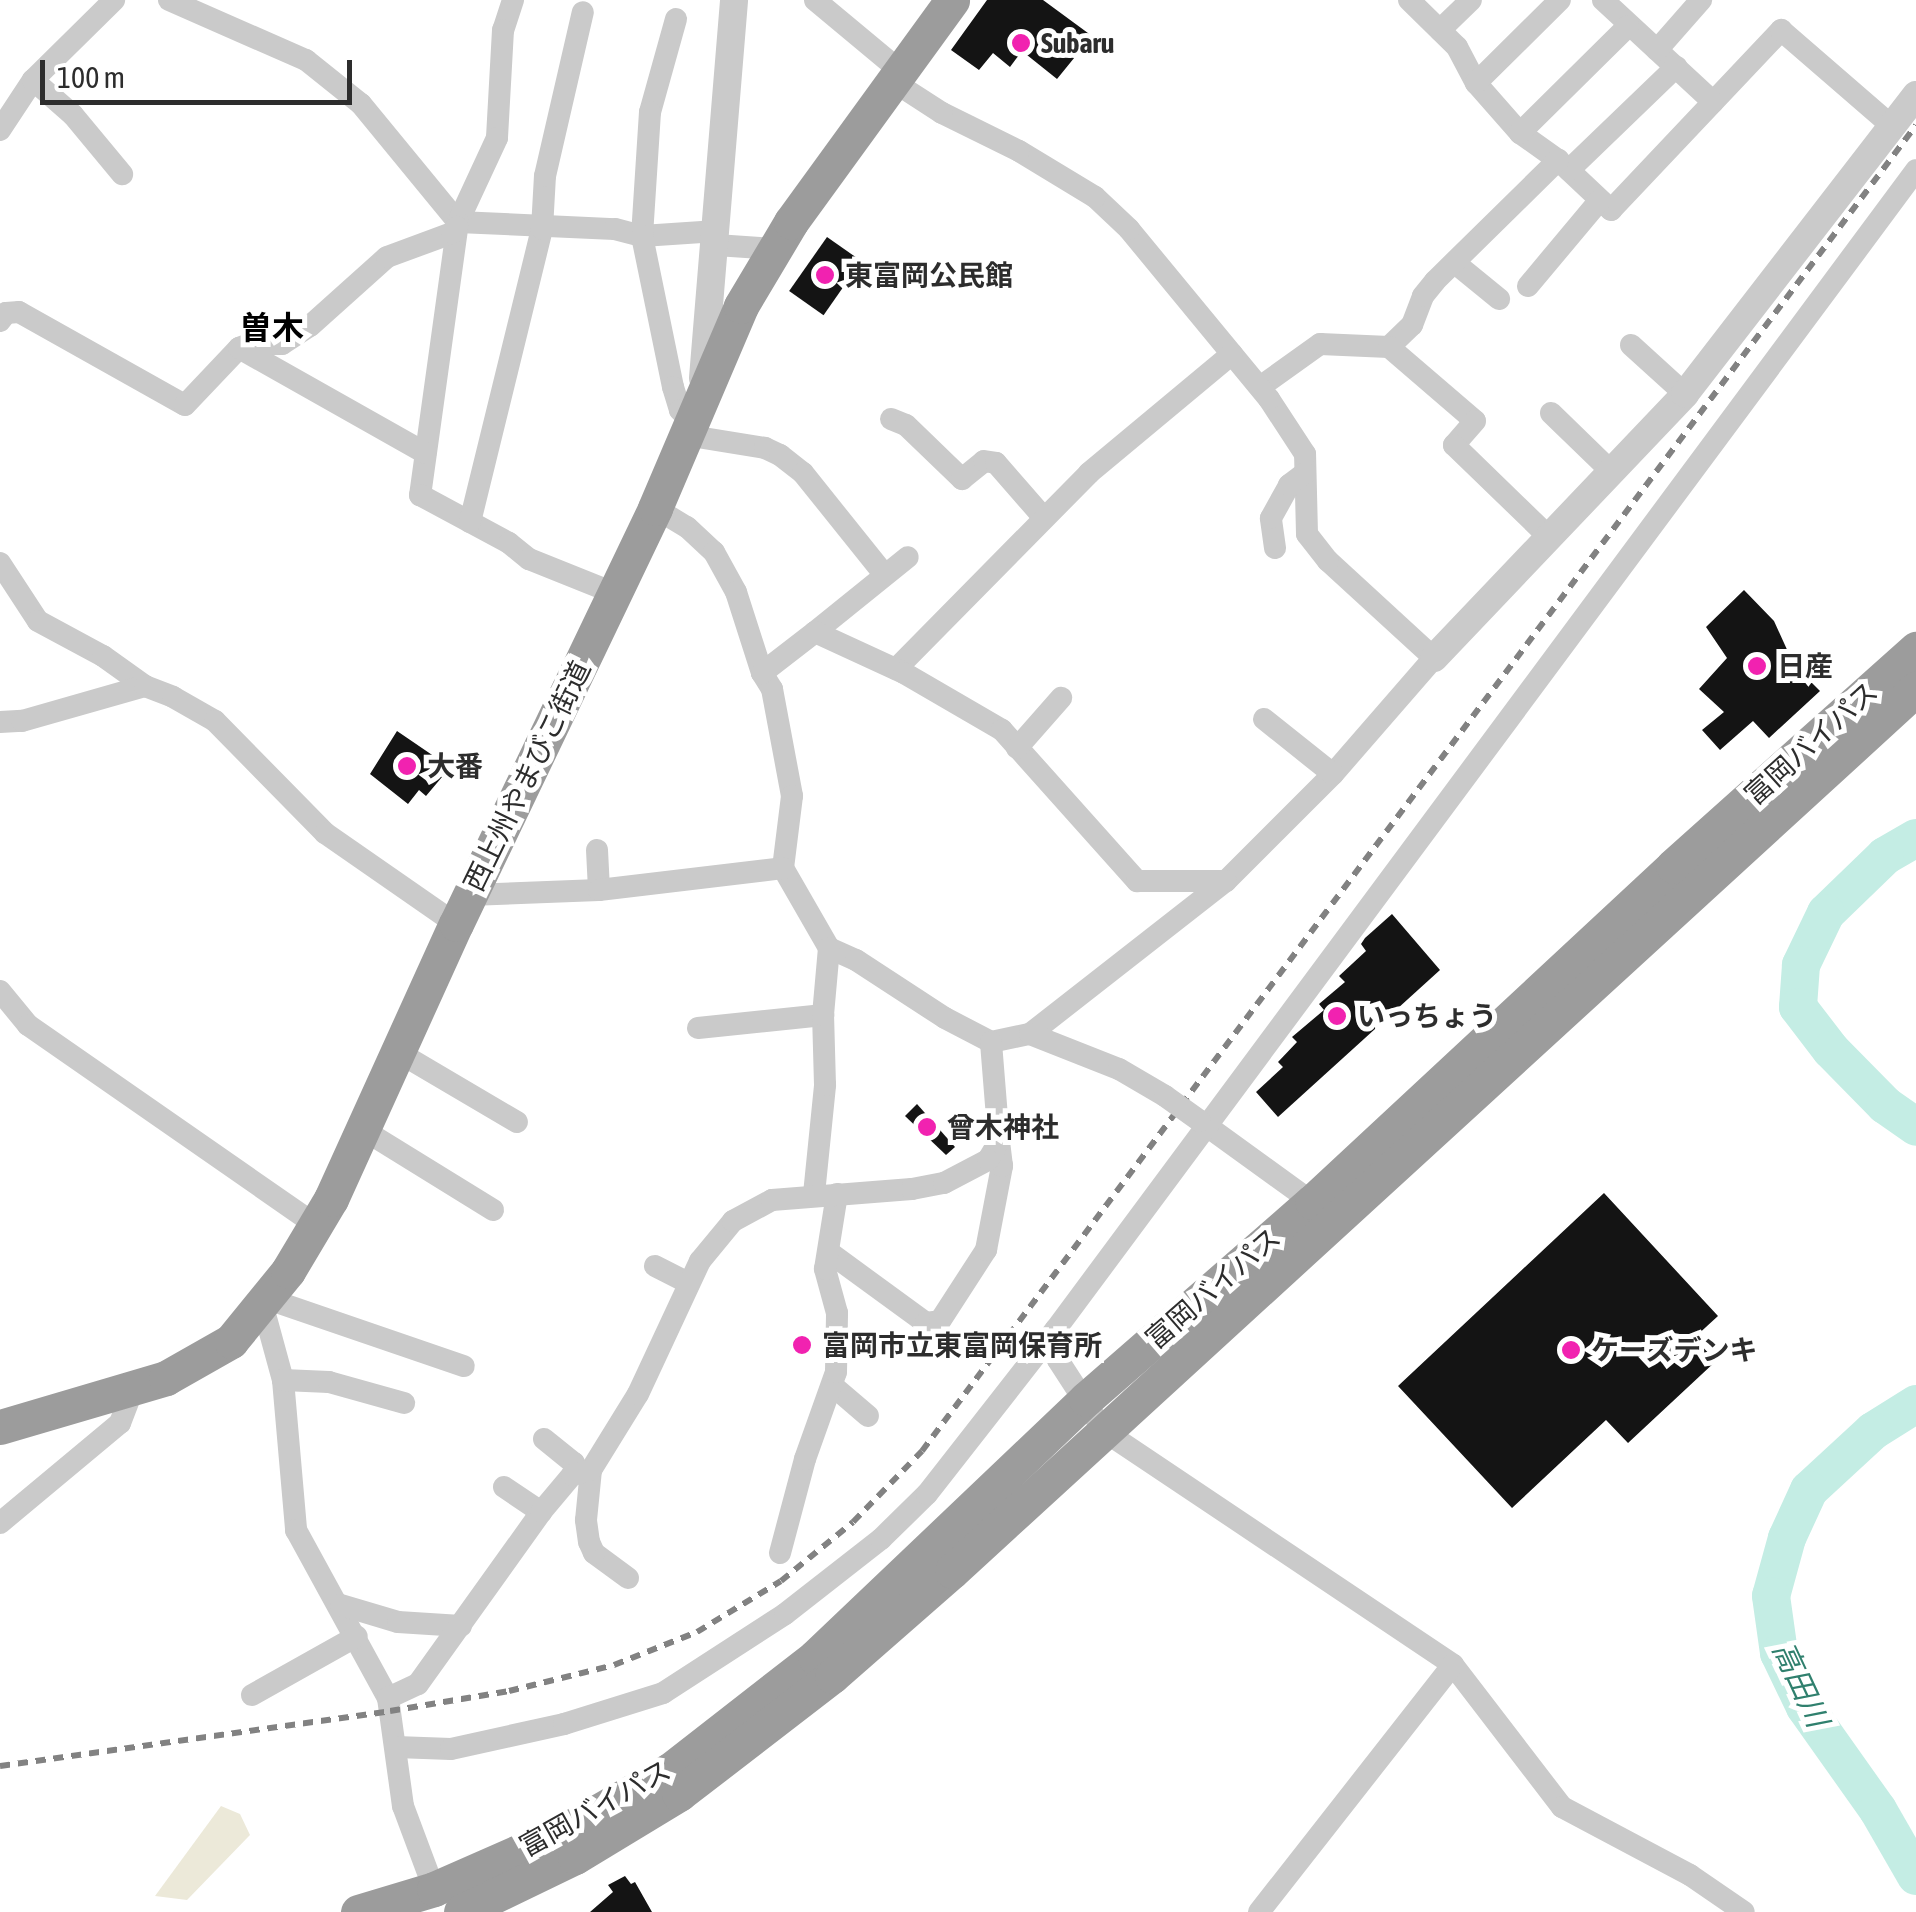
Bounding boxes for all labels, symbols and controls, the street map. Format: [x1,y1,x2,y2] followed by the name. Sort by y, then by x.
[1041,26,1114,60] place label: Subaru
[1010,32,1032,54] marker: Subaru
[45,40,358,102] scale bar
[57,60,125,94] text: 100 m
[845,258,1013,292] place label: 東富岡公民館
[814,264,836,286] marker: 東富岡公民館
[240,309,304,347] district label: 曽木
[1777,649,1833,683] place label: 日産
[457,655,597,897] street label: 西上州やまびこ街道
[1746,655,1768,677] marker: 日産
[1737,674,1885,812] street label: 富岡バイパス
[427,749,483,783] place label: 大番
[396,755,418,777] marker: 大番
[1357,999,1497,1033] place label: いっちょう
[1326,1005,1348,1027] marker: いっちょう
[947,1110,1059,1144] place label: 曾木神社
[916,1116,938,1138] marker: 曾木神社
[1139,1220,1287,1356] street label: 富岡バイパス
[822,1328,1102,1362] place label: 富岡市立東富岡保育所
[1591,1333,1759,1367] place label: ケーズデンキ
[791,1334,813,1356] marker: 富岡市立東富岡保育所
[1560,1339,1582,1361] marker: ケーズデンキ
[1766,1636,1836,1732] water label: 高田川
[513,1753,677,1863] street label: 富岡バイパス

